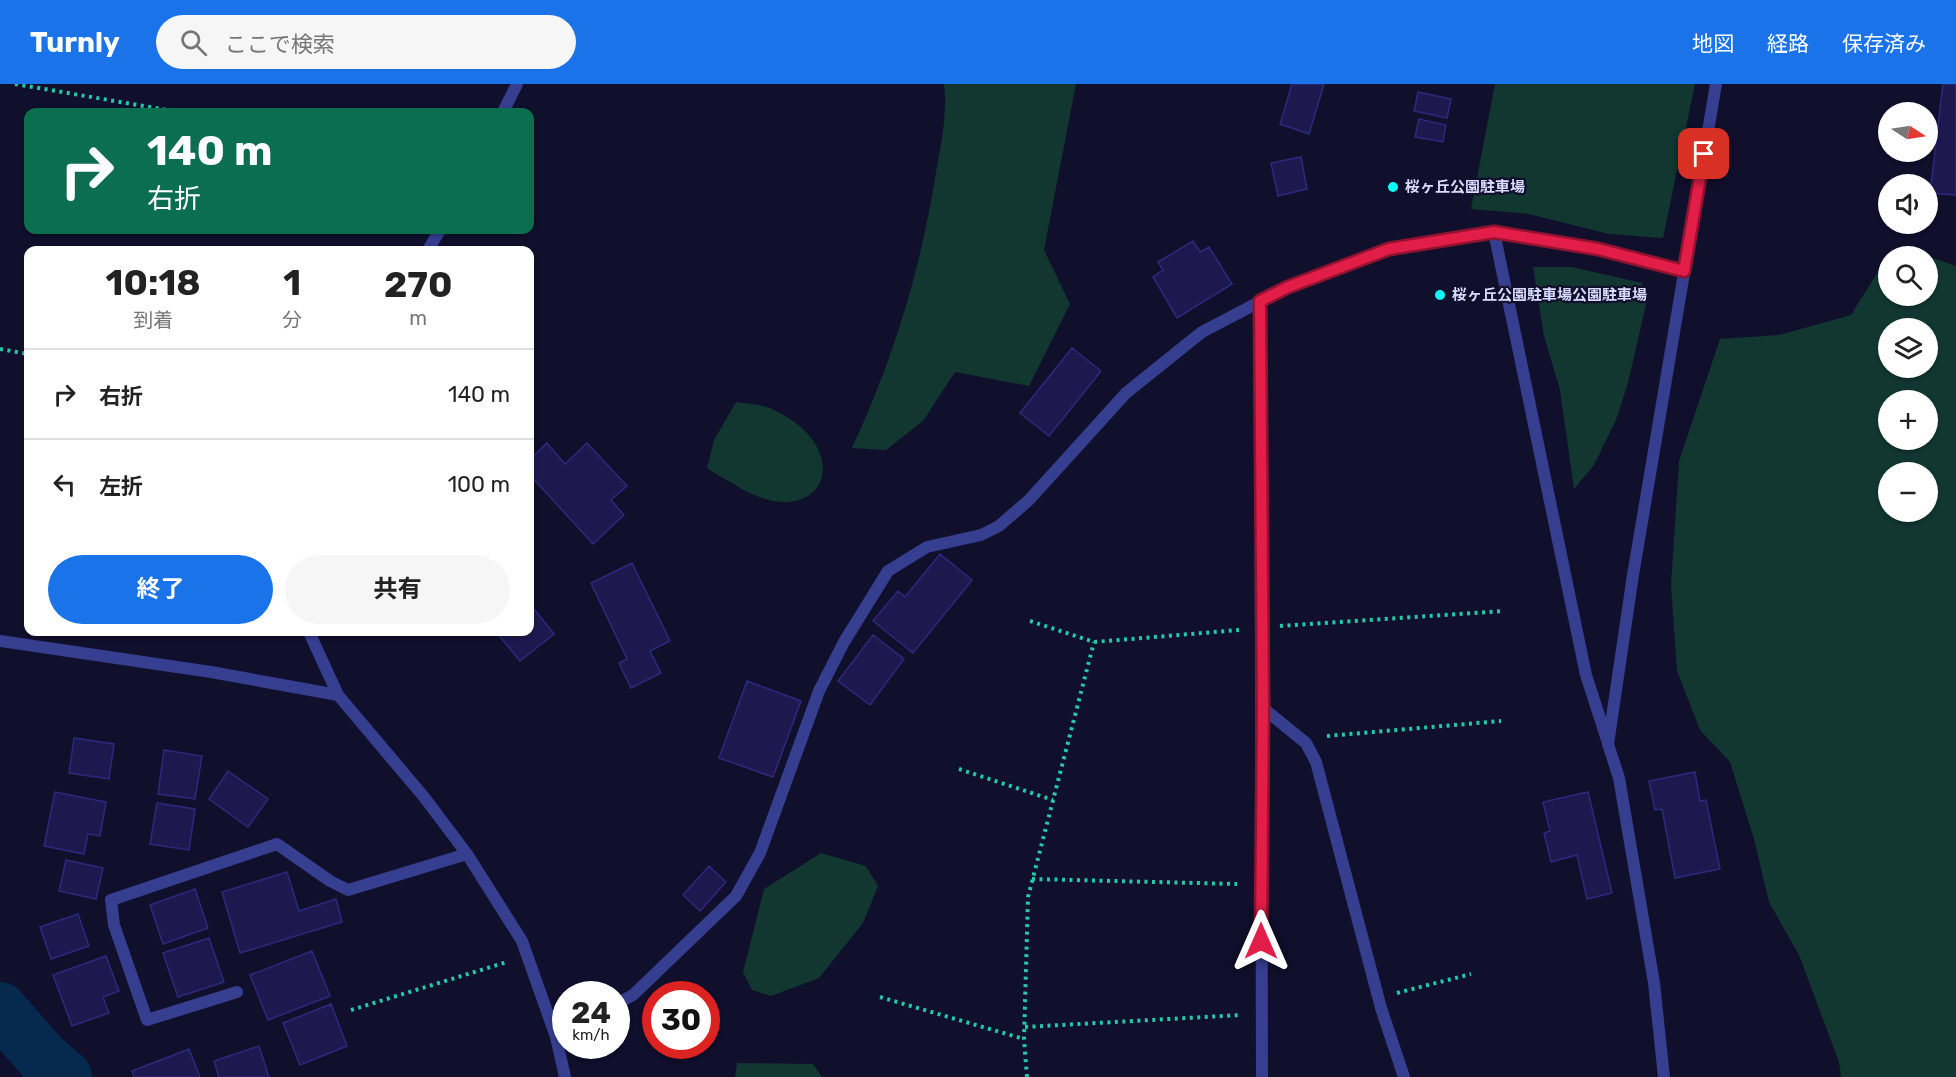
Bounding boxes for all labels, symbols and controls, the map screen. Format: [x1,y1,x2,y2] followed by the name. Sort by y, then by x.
[156,15,576,69] search box
[30,26,120,59] text: Turnly
[177,26,210,59] icon: search
[225,31,335,58] text: ここで検索
[1692,31,1734,56] text: 地図
[1767,31,1809,56] text: 経路
[1842,31,1926,56] text: 保存済み
[1878,102,1938,162] north arrow
[1878,102,1938,522] map controls
[147,126,273,176] text: 140 m
[1678,128,1729,179] pin
[48,132,126,210] icon: right
[1687,137,1720,170] icon: arrive
[1878,174,1938,234] button: sound
[1405,178,1525,196] place label: 桜ヶ丘公園駐車場
[1386,180,1400,194] marker: 桜ヶ丘公園駐車場
[147,183,201,215] text: 右折
[1878,246,1938,306] button: search
[106,261,201,304] text: 10:18
[283,261,301,304] text: 1
[384,263,452,306] text: 270
[1452,286,1647,304] place label: 桜ヶ丘公園駐車場公園駐車場
[1433,288,1447,302] marker: 桜ヶ丘公園駐車場公園駐車場
[409,306,427,330] text: m
[133,308,173,332] text: 到着
[282,308,302,332] text: 分
[1878,318,1938,378] button: layers
[48,378,81,411] icon: right
[448,381,510,408] text: 140 m
[99,383,143,410] text: 右折
[1878,390,1938,450] button: +
[1878,462,1938,522] button: −
[48,468,81,501] icon: left
[448,471,510,498] text: 100 m
[99,473,143,500] text: 左折
[48,555,273,624] button: 終了
[285,555,510,624] button: 共有
[1229,909,1293,973] position arrow
[642,981,720,1059] speed limit sign: 30
[571,995,611,1031] text: 24
[572,1026,610,1044] text: km/h

